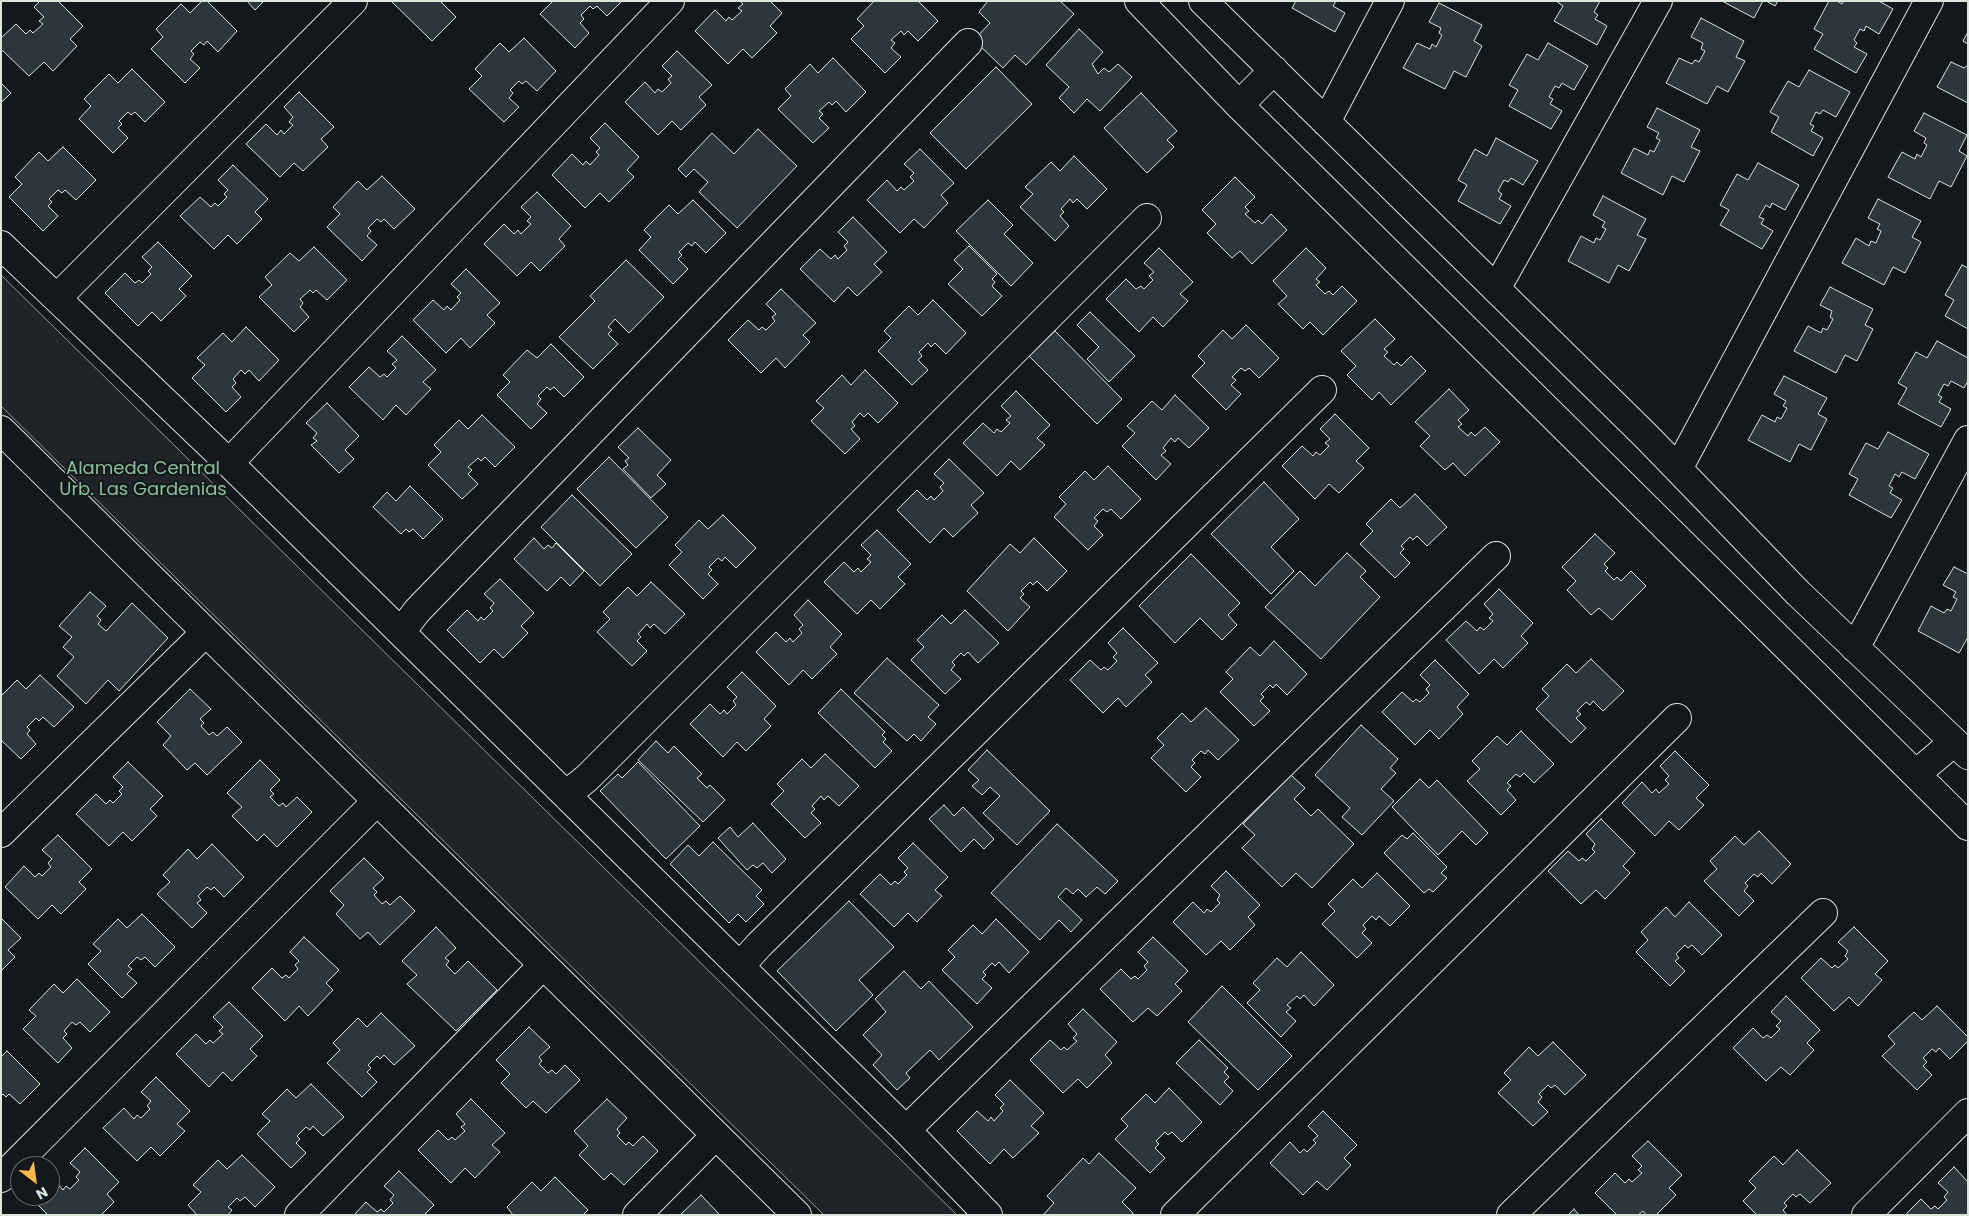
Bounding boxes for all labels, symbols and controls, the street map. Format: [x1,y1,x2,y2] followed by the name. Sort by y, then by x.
[59,458,227,500] park label: Alameda Central Urb. Las Gardenias
[10,1156,60,1206] north arrow
[32,1182,52,1204] text: N

